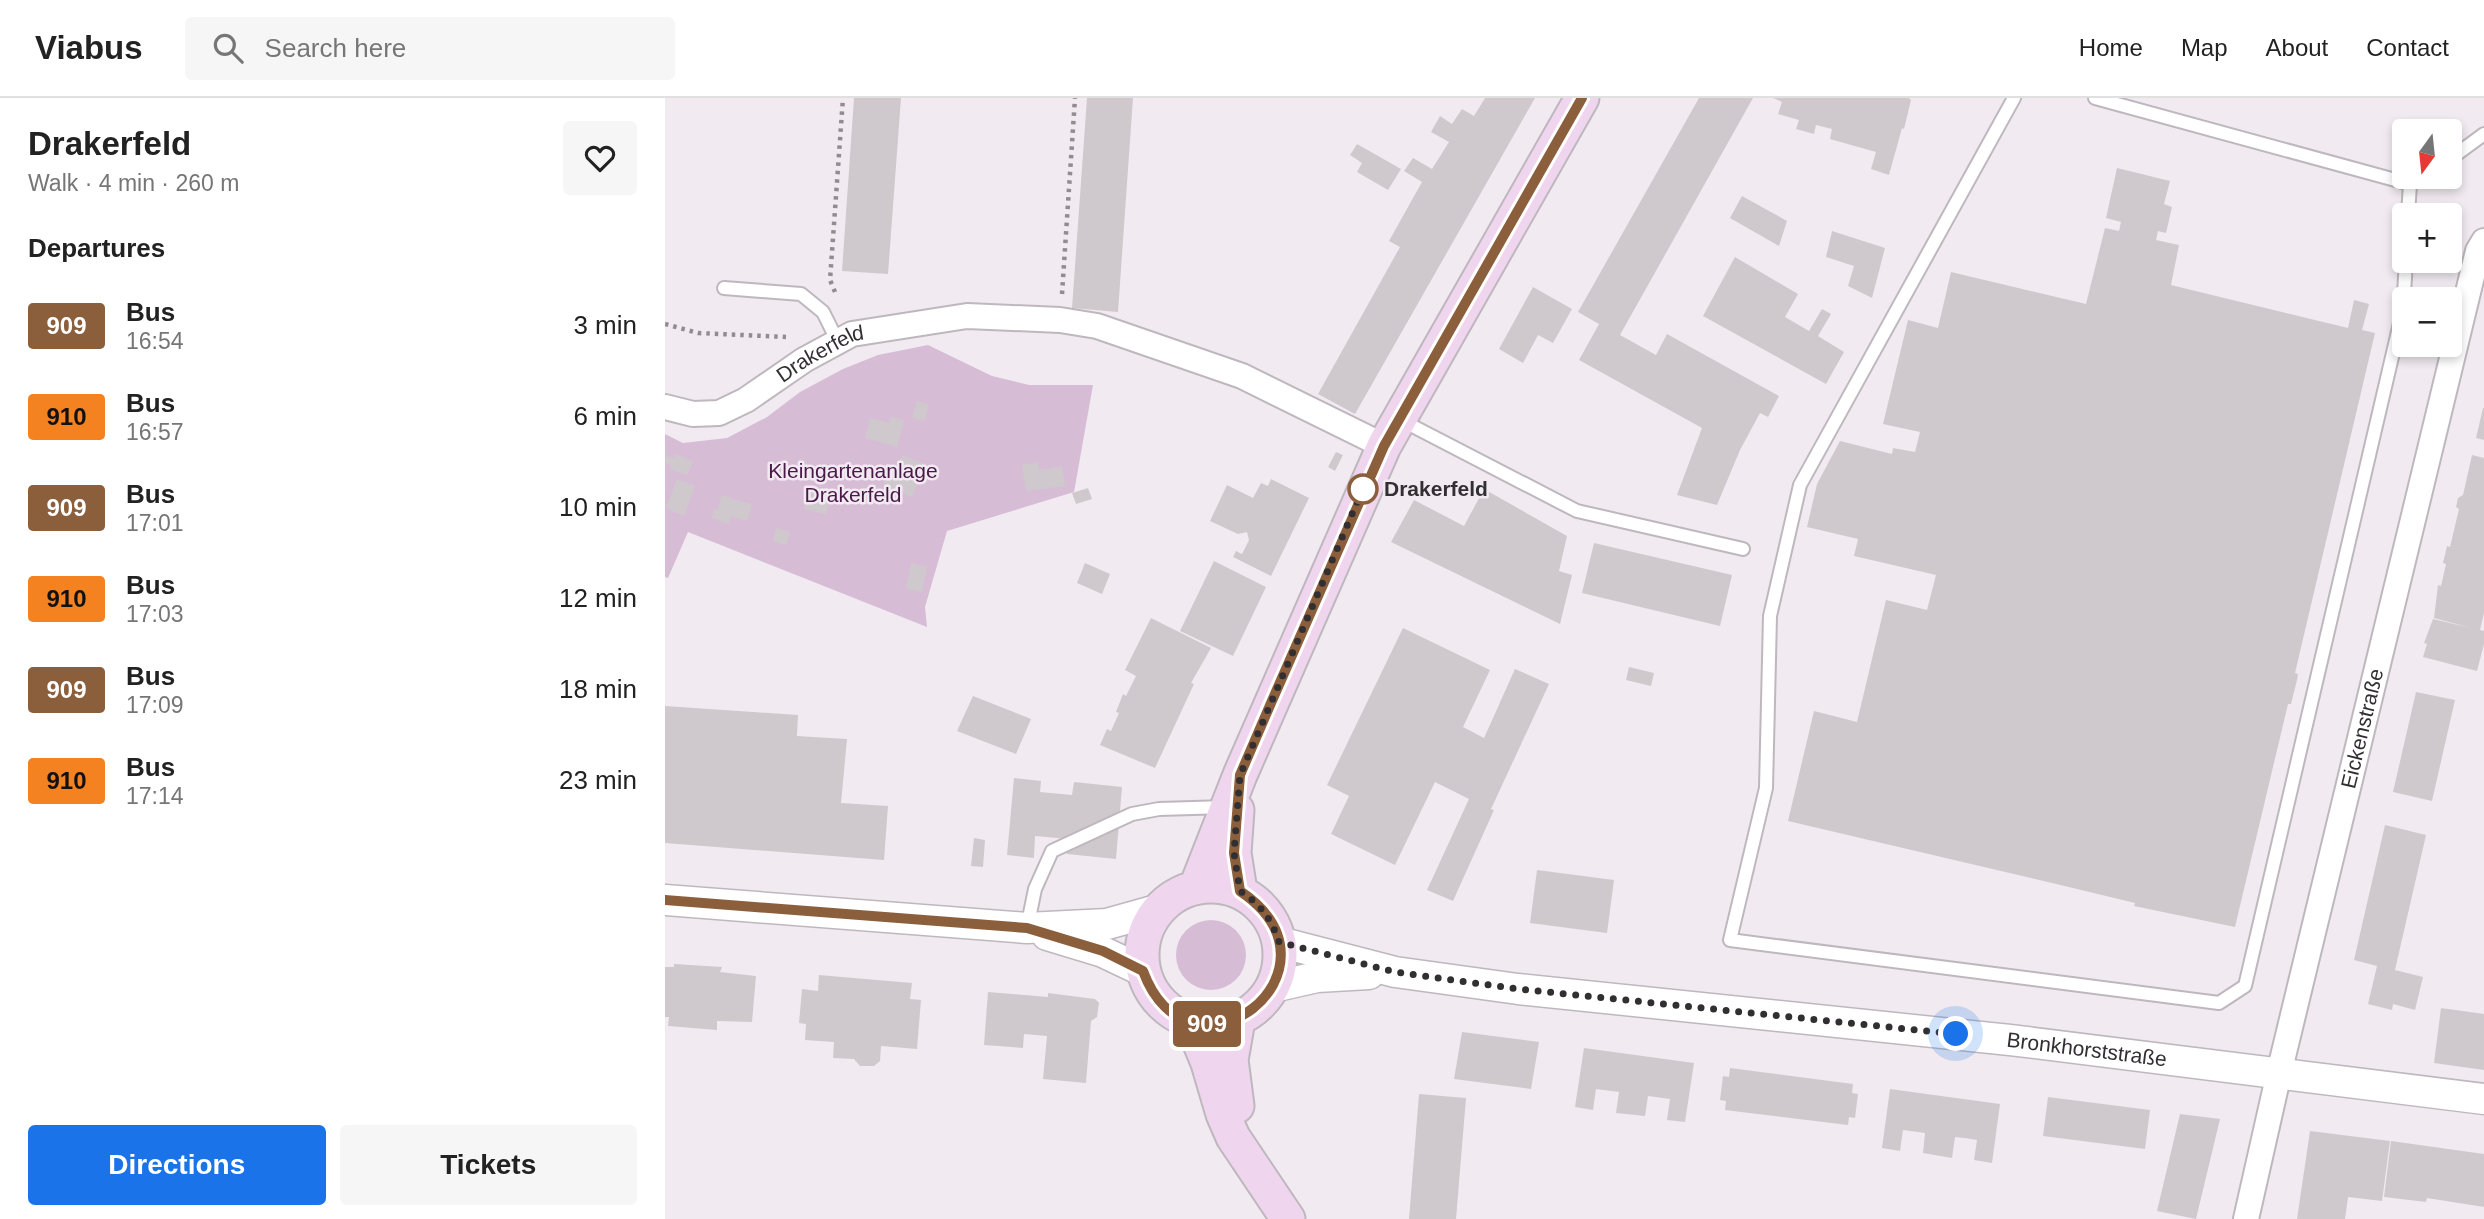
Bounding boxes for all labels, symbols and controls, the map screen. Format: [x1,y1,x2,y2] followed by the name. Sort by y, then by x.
[185,17,675,80] search box
[35,29,143,66] text: Viabus
[209,29,247,67] icon: search
[265,33,406,63] text: Search here
[2079,34,2143,61] text: Home
[2181,34,2228,61] text: Map
[2266,34,2328,61] text: About
[2366,34,2449,61] text: Contact
[2392,119,2462,189] north arrow
[2392,119,2462,357] map controls
[563,121,637,195] button: heart
[28,125,191,162] text: Drakerfeld
[28,170,239,196] text: Walk · 4 min · 260 m
[2392,203,2462,273] button: +
[28,233,165,263] text: Departures
[2392,287,2462,357] button: −
[126,297,175,327] text: Bus
[573,310,637,340] text: 3 min
[46,312,87,339] text: 909
[772,320,865,387] street label: Drakerfeld
[126,328,184,354] text: 16:54
[126,388,175,418] text: Bus
[573,401,637,431] text: 6 min
[46,403,87,430] text: 910
[126,419,184,445] text: 16:57
[768,459,938,506] park label: Kleingartenanlage Drakerfeld
[1348,474,1378,504] marker: Drakerfeld
[1384,477,1488,500] place label: Drakerfeld
[126,479,175,509] text: Bus
[559,492,637,522] text: 10 min
[46,494,87,521] text: 909
[126,510,184,536] text: 17:01
[126,570,175,600] text: Bus
[559,583,637,613] text: 12 min
[46,585,87,612] text: 910
[126,601,184,627] text: 17:03
[126,661,175,691] text: Bus
[2336,666,2387,791] street label: Eickenstraße
[559,674,637,704] text: 18 min
[46,676,87,703] text: 909
[126,692,184,718] text: 17:09
[126,752,175,782] text: Bus
[559,765,637,795] text: 23 min
[46,767,87,794] text: 910
[126,783,184,809] text: 17:14
[1167,1001,1247,1047] line badge: 909
[1187,1010,1227,1037] text: 909
[1938,1016,1973,1051] your location
[2005,1028,2168,1070] street label: Bronkhorststraße
[28,1125,326,1205] button: Directions
[340,1125,637,1205] button: Tickets

